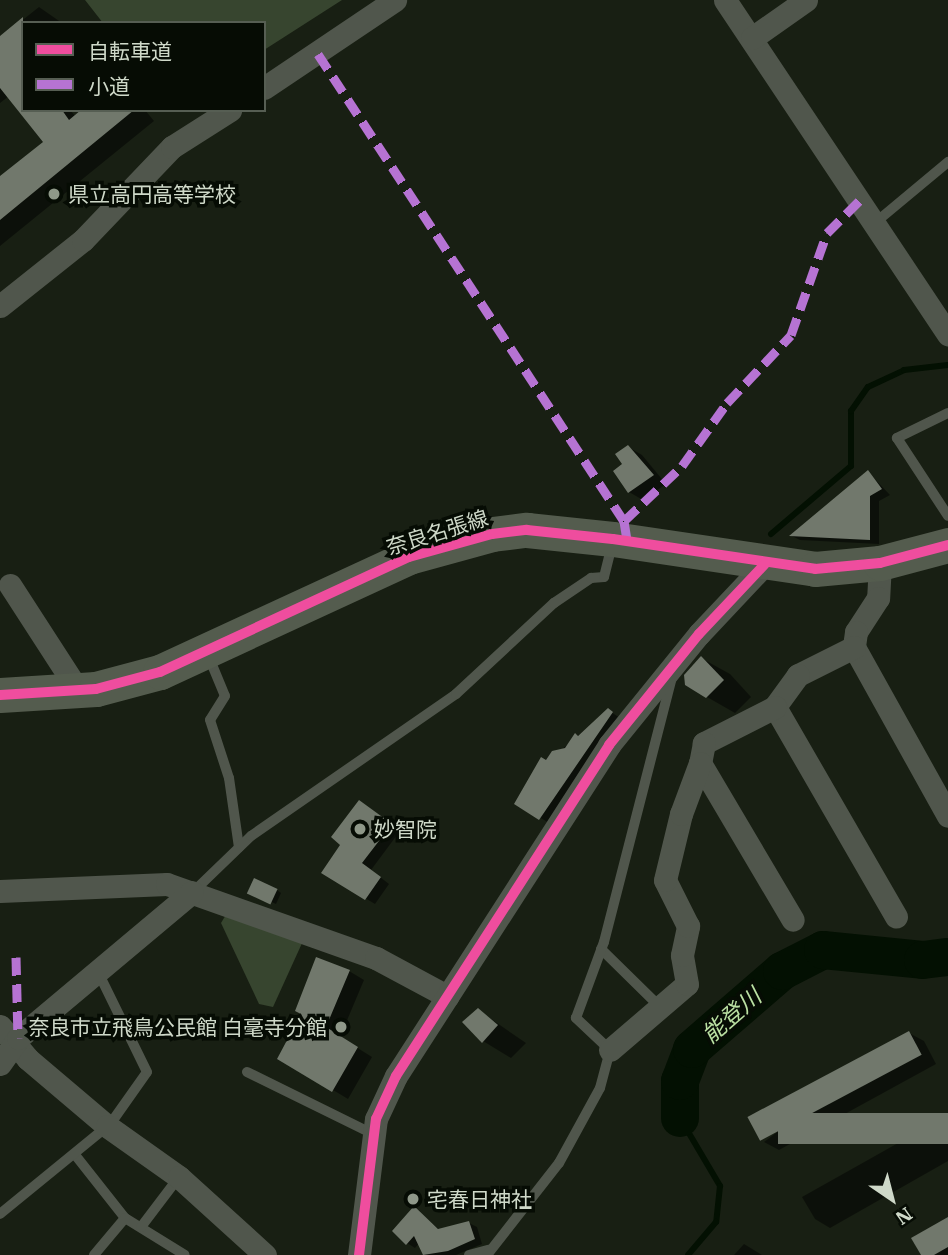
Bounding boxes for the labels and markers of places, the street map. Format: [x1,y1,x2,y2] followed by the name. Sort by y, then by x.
[68,181,236,207] place label: 県立高円高等学校
[46,186,62,202] marker: 県立高円高等学校
[374,816,437,842] place label: 妙智院
[352,821,368,837] marker: 妙智院
[28,1014,327,1040] place label: 奈良市立飛鳥公民館 白毫寺分館
[333,1019,349,1035] marker: 奈良市立飛鳥公民館 白毫寺分館
[427,1186,532,1212] place label: 宅春日神社
[405,1191,421,1207] marker: 宅春日神社

